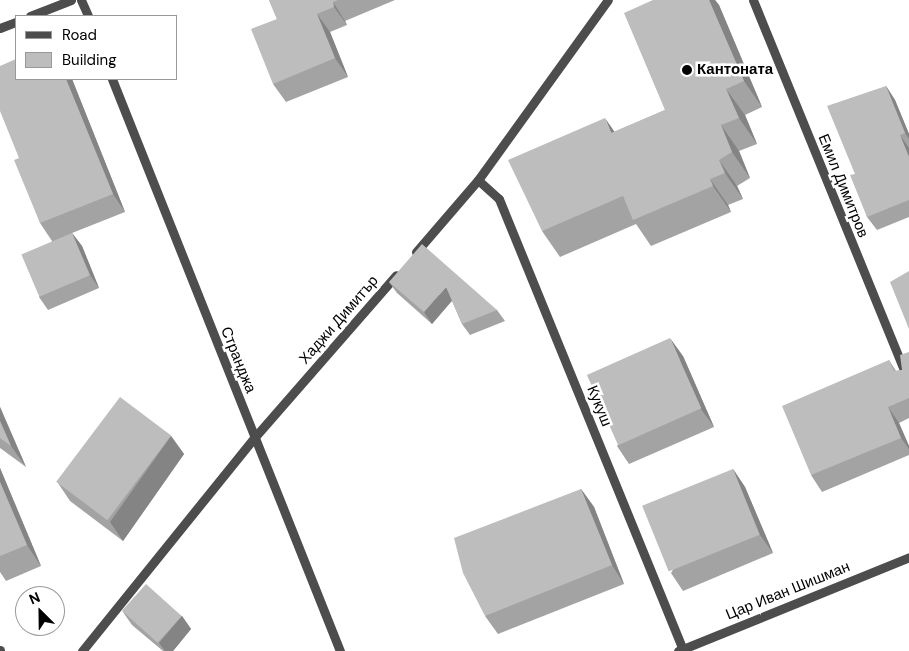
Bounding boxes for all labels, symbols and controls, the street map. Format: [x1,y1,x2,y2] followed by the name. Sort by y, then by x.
[15,15,178,80] legend
[62,25,97,45] text: Road
[62,50,117,70] text: Building
[697,61,773,79] place label: Кантоната
[681,64,693,76] marker: Кантоната
[814,132,872,240] street label: Емил Димитров
[296,272,382,368] street label: Хаджи Димитър
[217,324,259,396] street label: Странджа
[583,383,615,429] street label: Кукуш
[723,558,853,624] street label: Цар Иван Шишман
[15,586,65,636] north arrow
[26,588,43,608] text: N

